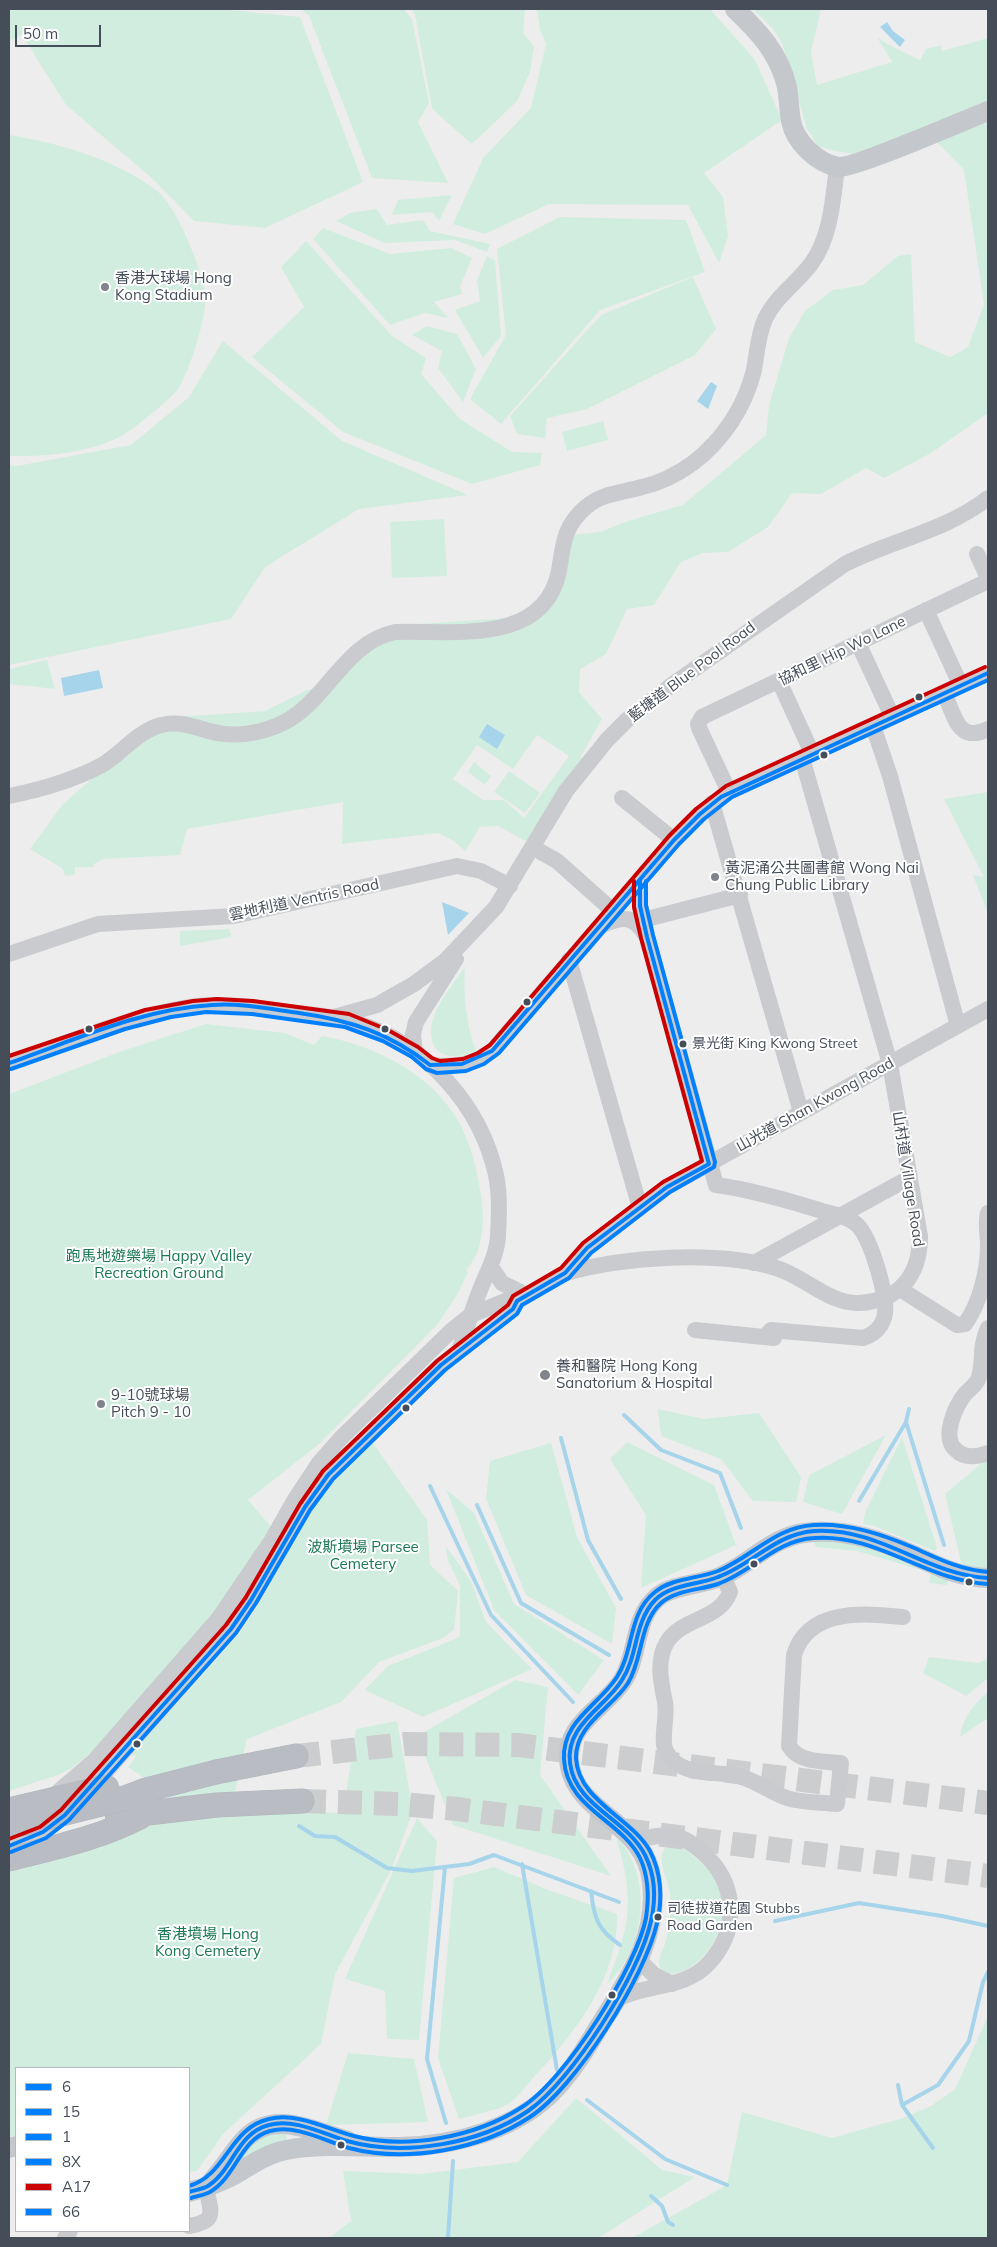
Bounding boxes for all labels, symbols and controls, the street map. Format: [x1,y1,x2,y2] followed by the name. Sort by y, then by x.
[18,15,104,47] scale bar
[23,24,58,43] text: 50 m
[115,269,232,304] place label: 香港大球場 Hong Kong Stadium
[99,281,111,293] marker: 香港大球場 Hong Kong Stadium
[775,612,909,690] street label: 協和里 Hip Wo Lane
[625,618,759,726] street label: 藍塘道 Blue Pool Road
[914,692,924,702] unlabelled marker
[819,750,829,760] unlabelled marker
[725,859,919,894] place label: 黃泥涌公共圖書館 Wong Nai Chung Public Library
[709,871,721,883] marker: 黃泥涌公共圖書館 Wong Nai Chung Public Library
[227,875,381,925] street label: 雲地利道 Ventris Road
[522,997,532,1007] unlabelled marker
[84,1024,94,1034] unlabelled marker
[380,1024,390,1034] unlabelled marker
[692,1036,858,1052] place label: 景光街 King Kwong Street
[678,1039,688,1049] marker: 景光街 King Kwong Street
[733,1054,897,1156] street label: 山光道 Shan Kwong Road
[888,1110,928,1248] street label: 山村道 Village Road
[66,1247,252,1282] park label: 跑馬地遊樂場 Happy Valley Recreation Ground
[556,1357,712,1392] place label: 養和醫院 Hong Kong Sanatorium & Hospital
[538,1368,552,1382] marker: 養和醫院 Hong Kong Sanatorium & Hospital
[111,1386,191,1421] place label: 9-10號球場 Pitch 9 - 10
[95,1398,107,1410] marker: 9-10號球場 Pitch 9 - 10
[401,1403,411,1413] unlabelled marker
[307,1538,419,1573] park label: 波斯墳場 Parsee Cemetery
[749,1559,759,1569] unlabelled marker
[964,1577,974,1587] unlabelled marker
[132,1739,142,1749] unlabelled marker
[667,1901,800,1934] place label: 司徒拔道花園 Stubbs Road Garden
[653,1912,663,1922] marker: 司徒拔道花園 Stubbs Road Garden
[155,1925,261,1960] park label: 香港墳場 Hong Kong Cemetery
[607,1990,617,2000] unlabelled marker
[15,2067,190,2232] legend
[62,2077,71,2096] text: 6
[62,2102,80,2121] text: 15
[62,2127,71,2146] text: 1
[336,2140,346,2150] unlabelled marker
[62,2152,81,2171] text: 8X
[62,2177,91,2196] text: A17
[62,2202,80,2221] text: 66

